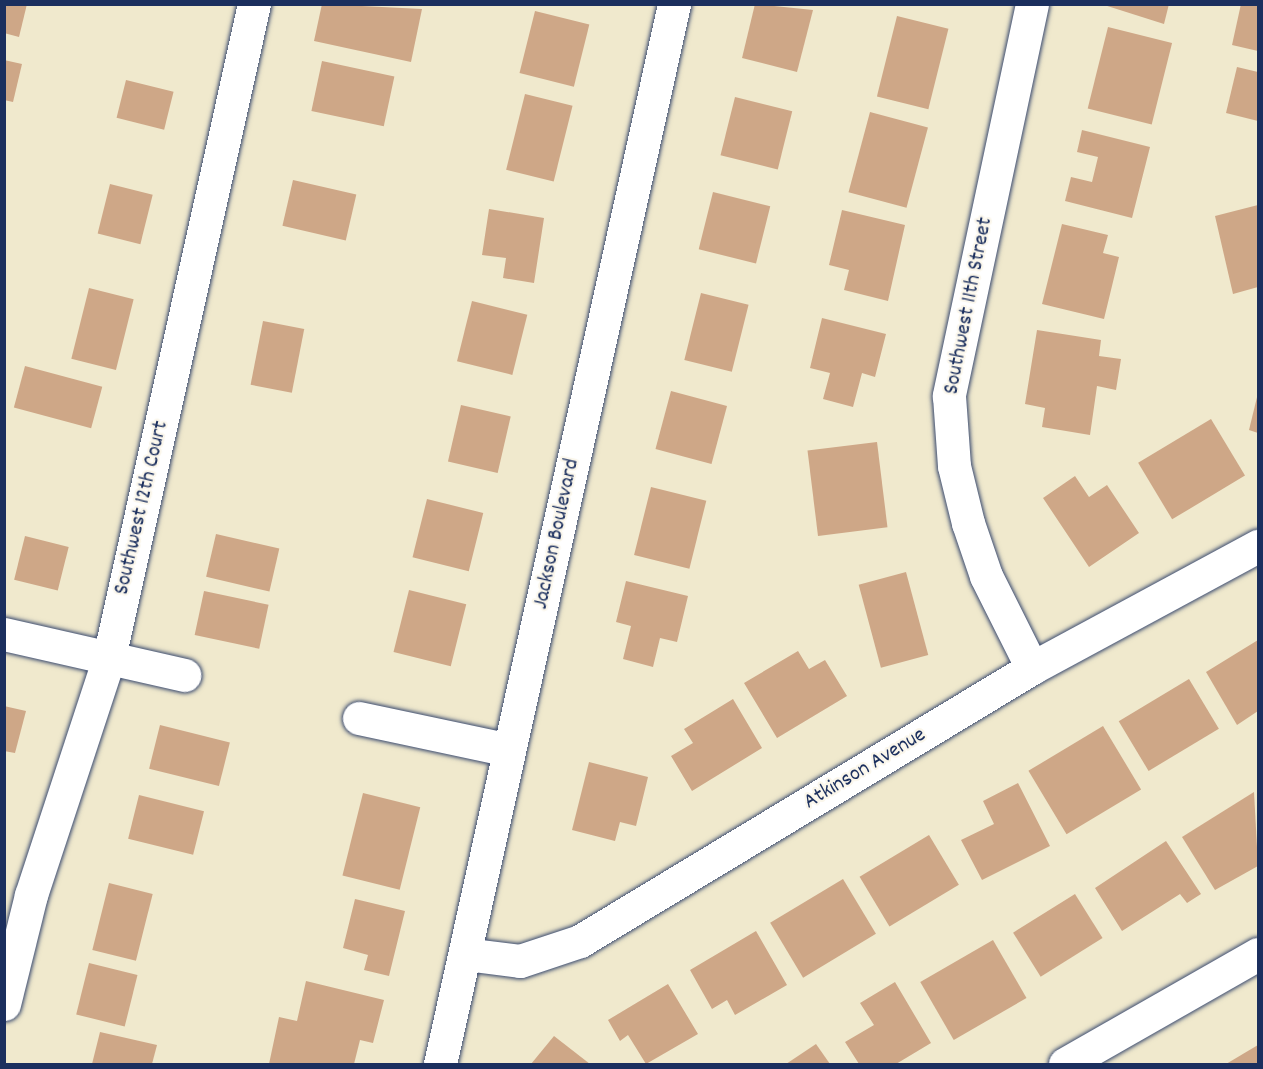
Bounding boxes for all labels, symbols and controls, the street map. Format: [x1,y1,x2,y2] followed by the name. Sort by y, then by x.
[939,215,999,397] street label: Southwest 11th Street
[109,419,175,597] street label: Southwest 12th Court
[528,456,586,612] street label: Jackson Boulevard
[799,722,931,816] street label: Atkinson Avenue

